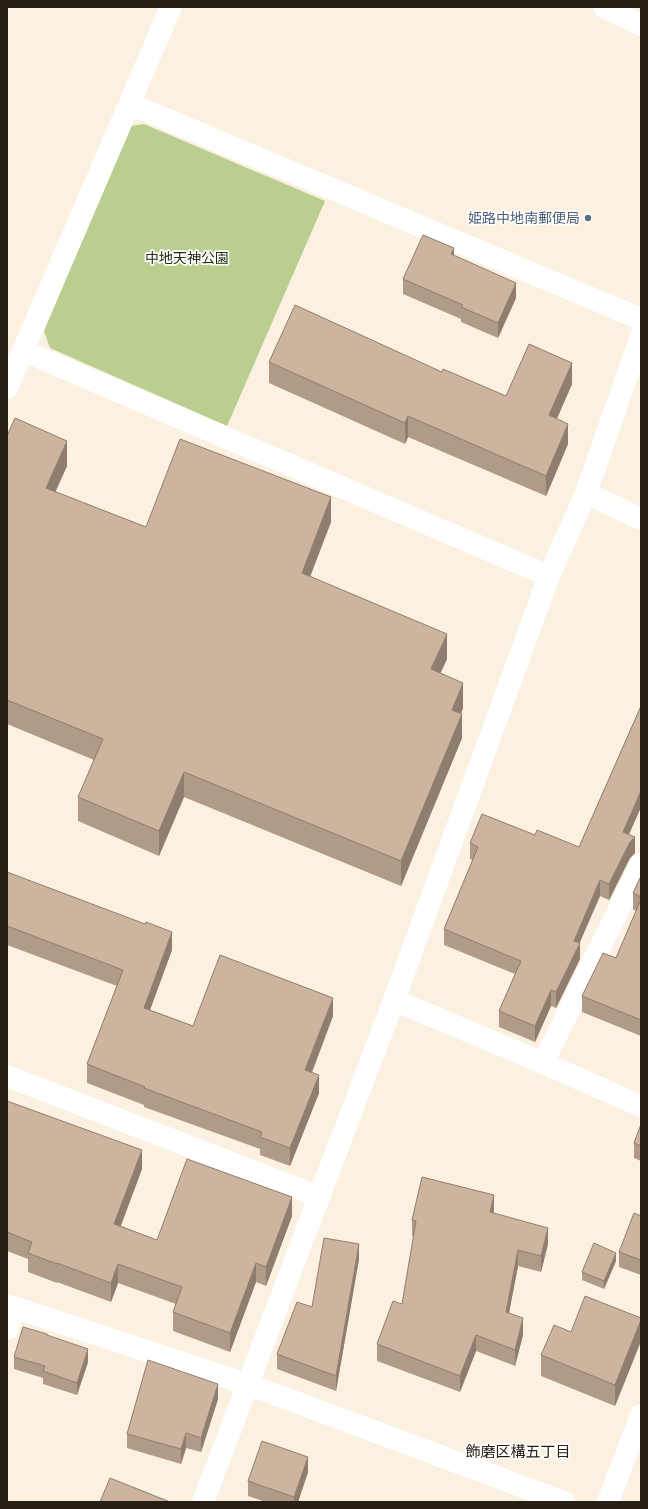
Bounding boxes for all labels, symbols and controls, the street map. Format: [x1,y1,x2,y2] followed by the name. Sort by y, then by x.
[468,210,580,227] place label: 姫路中地南郵便局
[583,213,593,223] marker: 姫路中地南郵便局
[145,250,229,267] park label: 中地天神公園
[465,1443,571,1461] district label: 飾磨区構五丁目

